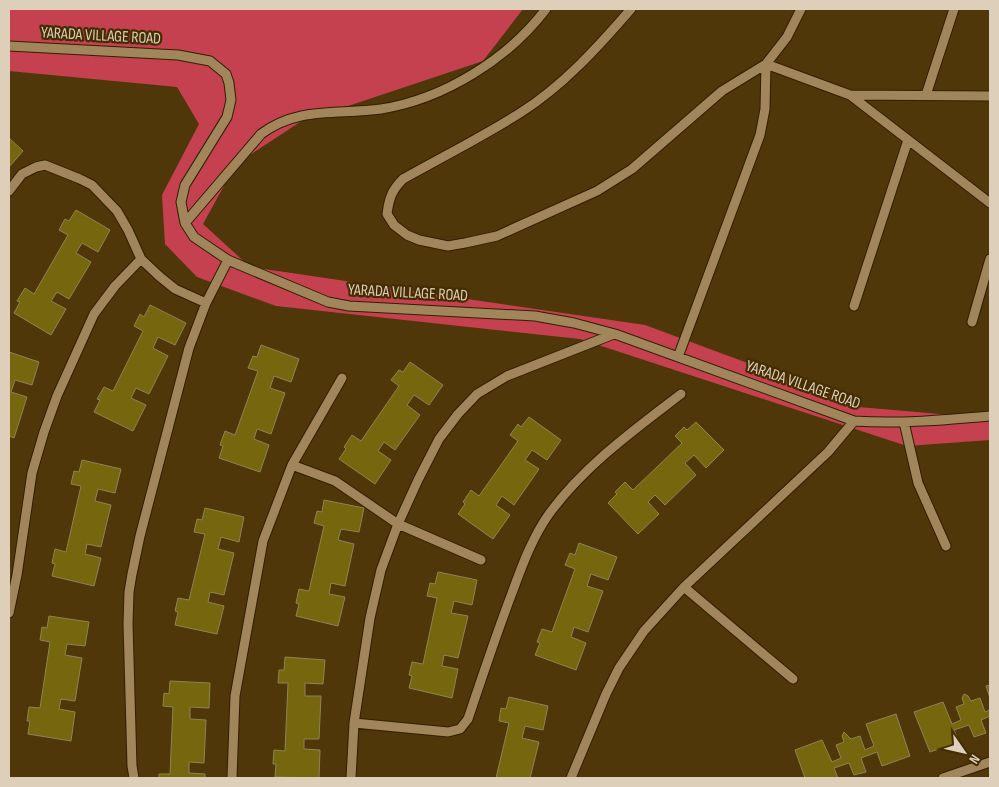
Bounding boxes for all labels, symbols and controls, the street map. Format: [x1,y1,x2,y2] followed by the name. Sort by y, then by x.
[41,23,162,49] street label: YARADA VILLAGE ROAD
[348,280,469,306] street label: YARADA VILLAGE ROAD
[743,356,863,414] street label: YARADA VILLAGE ROAD
[939,727,989,777] north arrow
[965,751,984,767] text: N

